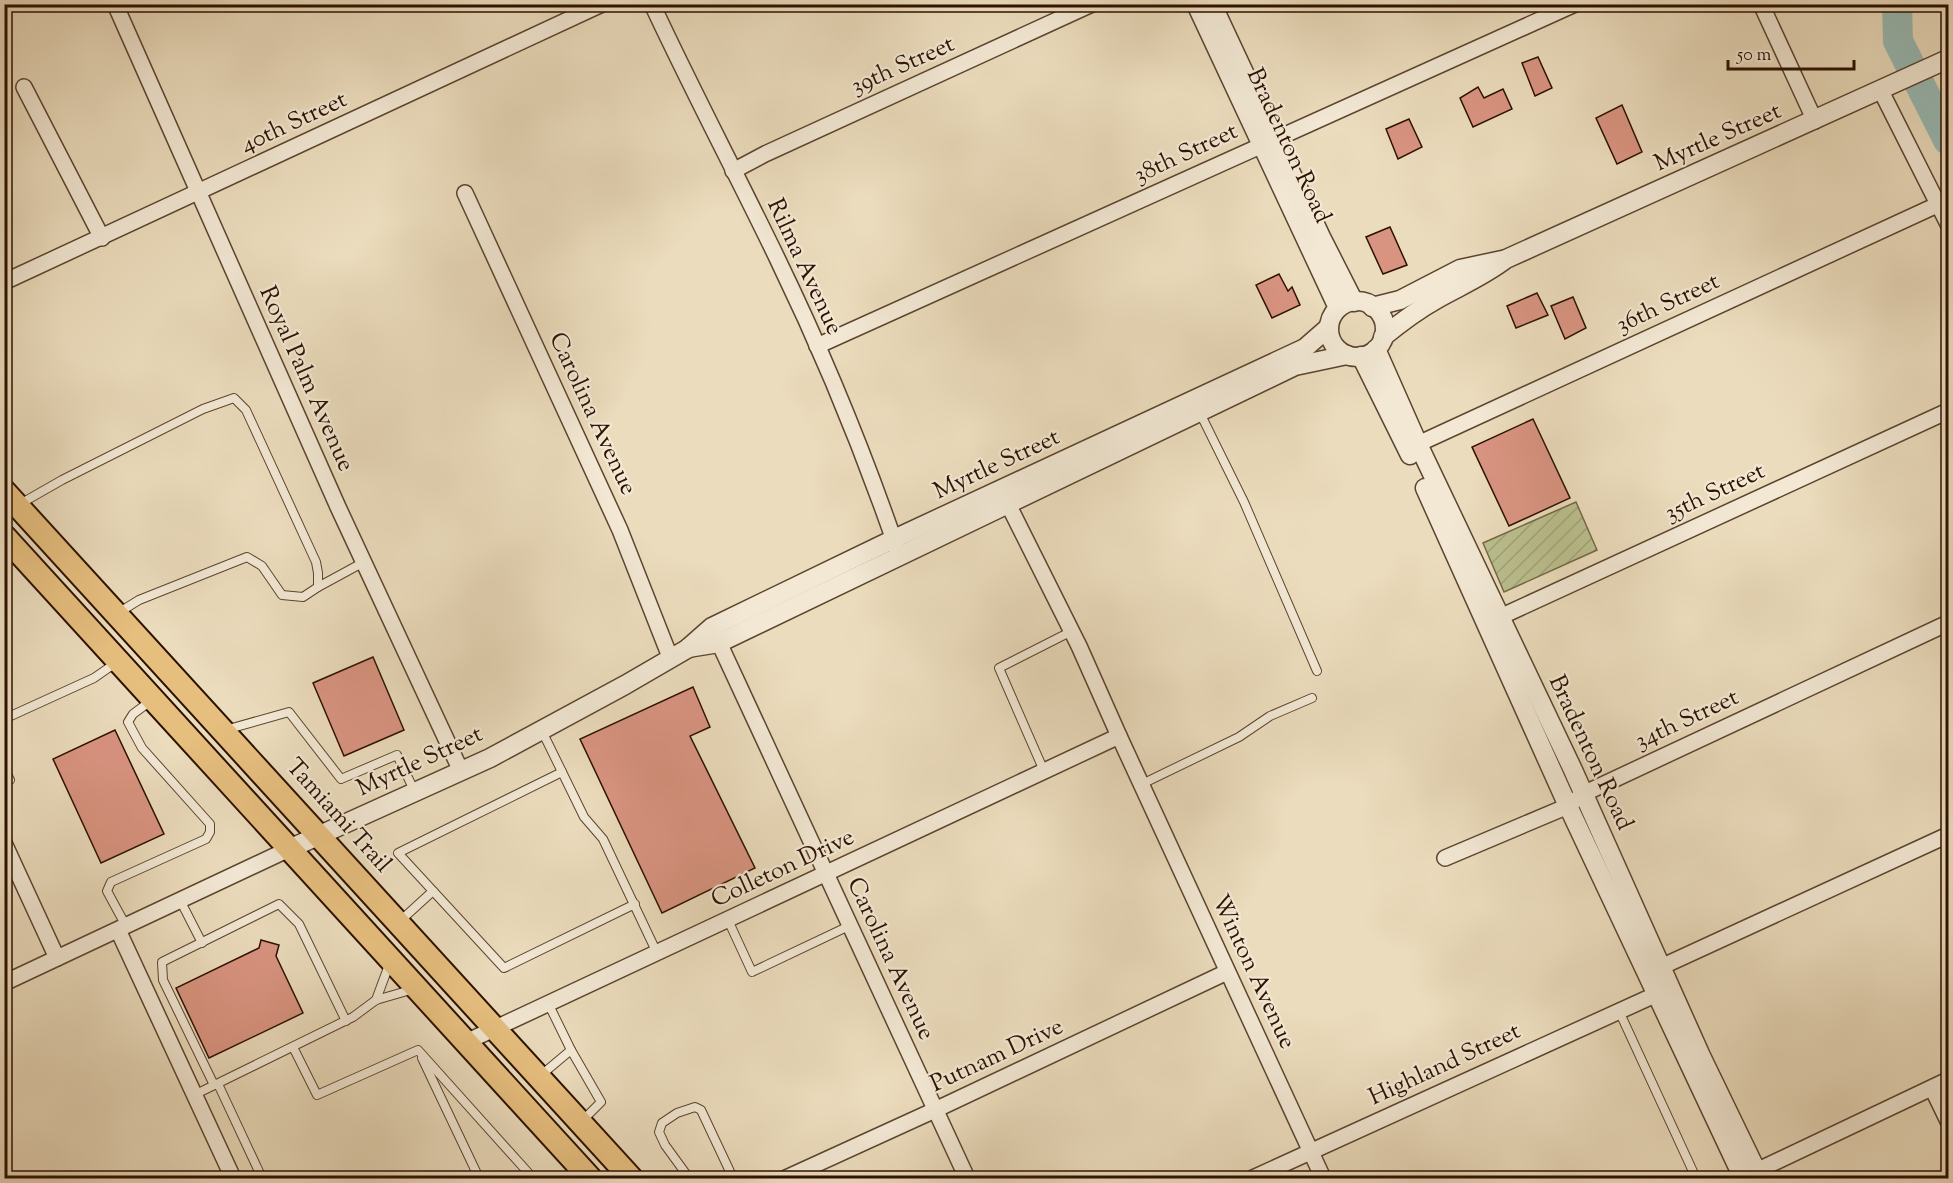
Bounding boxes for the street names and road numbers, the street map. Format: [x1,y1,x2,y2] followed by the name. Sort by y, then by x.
[846,28,960,104] street label: 39th Street
[1237,63,1339,230] street label: Bradenton Road
[235,84,353,162] street label: 40th Street
[1649,95,1787,181] street label: Myrtle Street
[1128,115,1244,193] street label: 38th Street
[758,193,850,341] street label: Rilma Avenue
[1611,265,1725,343] street label: 36th Street
[250,281,362,477] street label: Royal Palm Avenue
[539,327,645,501] street label: Carolina Avenue
[928,421,1066,509] street label: Myrtle Street
[1659,455,1771,531] street label: 35th Street
[1539,670,1641,837] street label: Bradenton Road
[1630,681,1744,759] street label: 34th Street
[351,718,489,806] street label: Myrtle Street
[277,751,399,881] street label: Tamiami Trail
[706,821,860,917] street label: Colleton Drive
[837,872,943,1046] street label: Carolina Avenue
[1202,889,1304,1055] street label: Winton Avenue
[925,1010,1069,1102] street label: Putnam Drive
[1364,1015,1526,1115] street label: Highland Street

